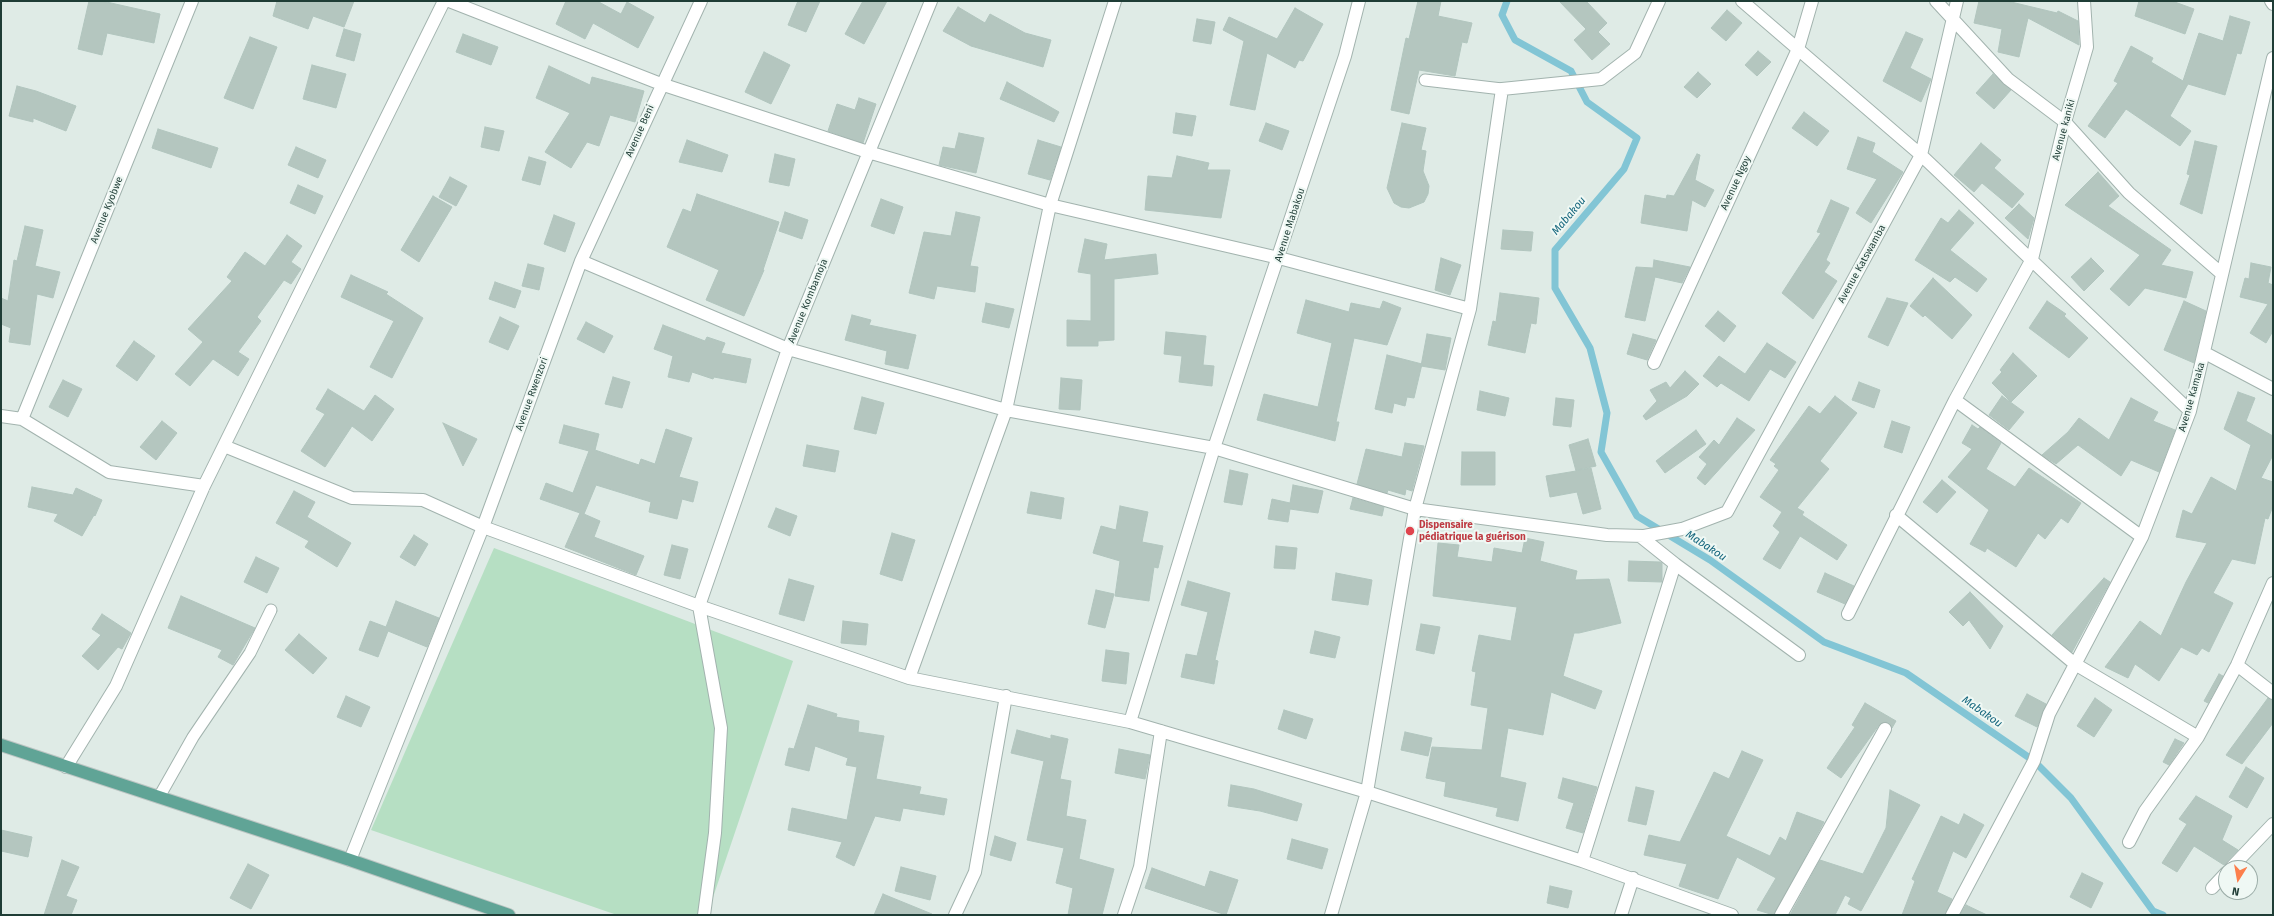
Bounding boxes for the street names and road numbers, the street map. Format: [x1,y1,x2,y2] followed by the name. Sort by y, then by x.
[2050,98,2078,162] street label: Avenue kaniki
[623,103,657,159] street label: Avenue Beni
[1718,154,1754,212] street label: Avenue Ngoy
[88,175,126,245] street label: Avenue Kyobwe
[1272,187,1308,263] street label: Avenue Mabakou
[1836,223,1888,305] street label: Avenue Katswamba
[786,257,830,345] street label: Avenue Kombamoja
[513,356,551,432] street label: Avenue Rwenzori
[2176,361,2208,433] street label: Avenue Kamaka

